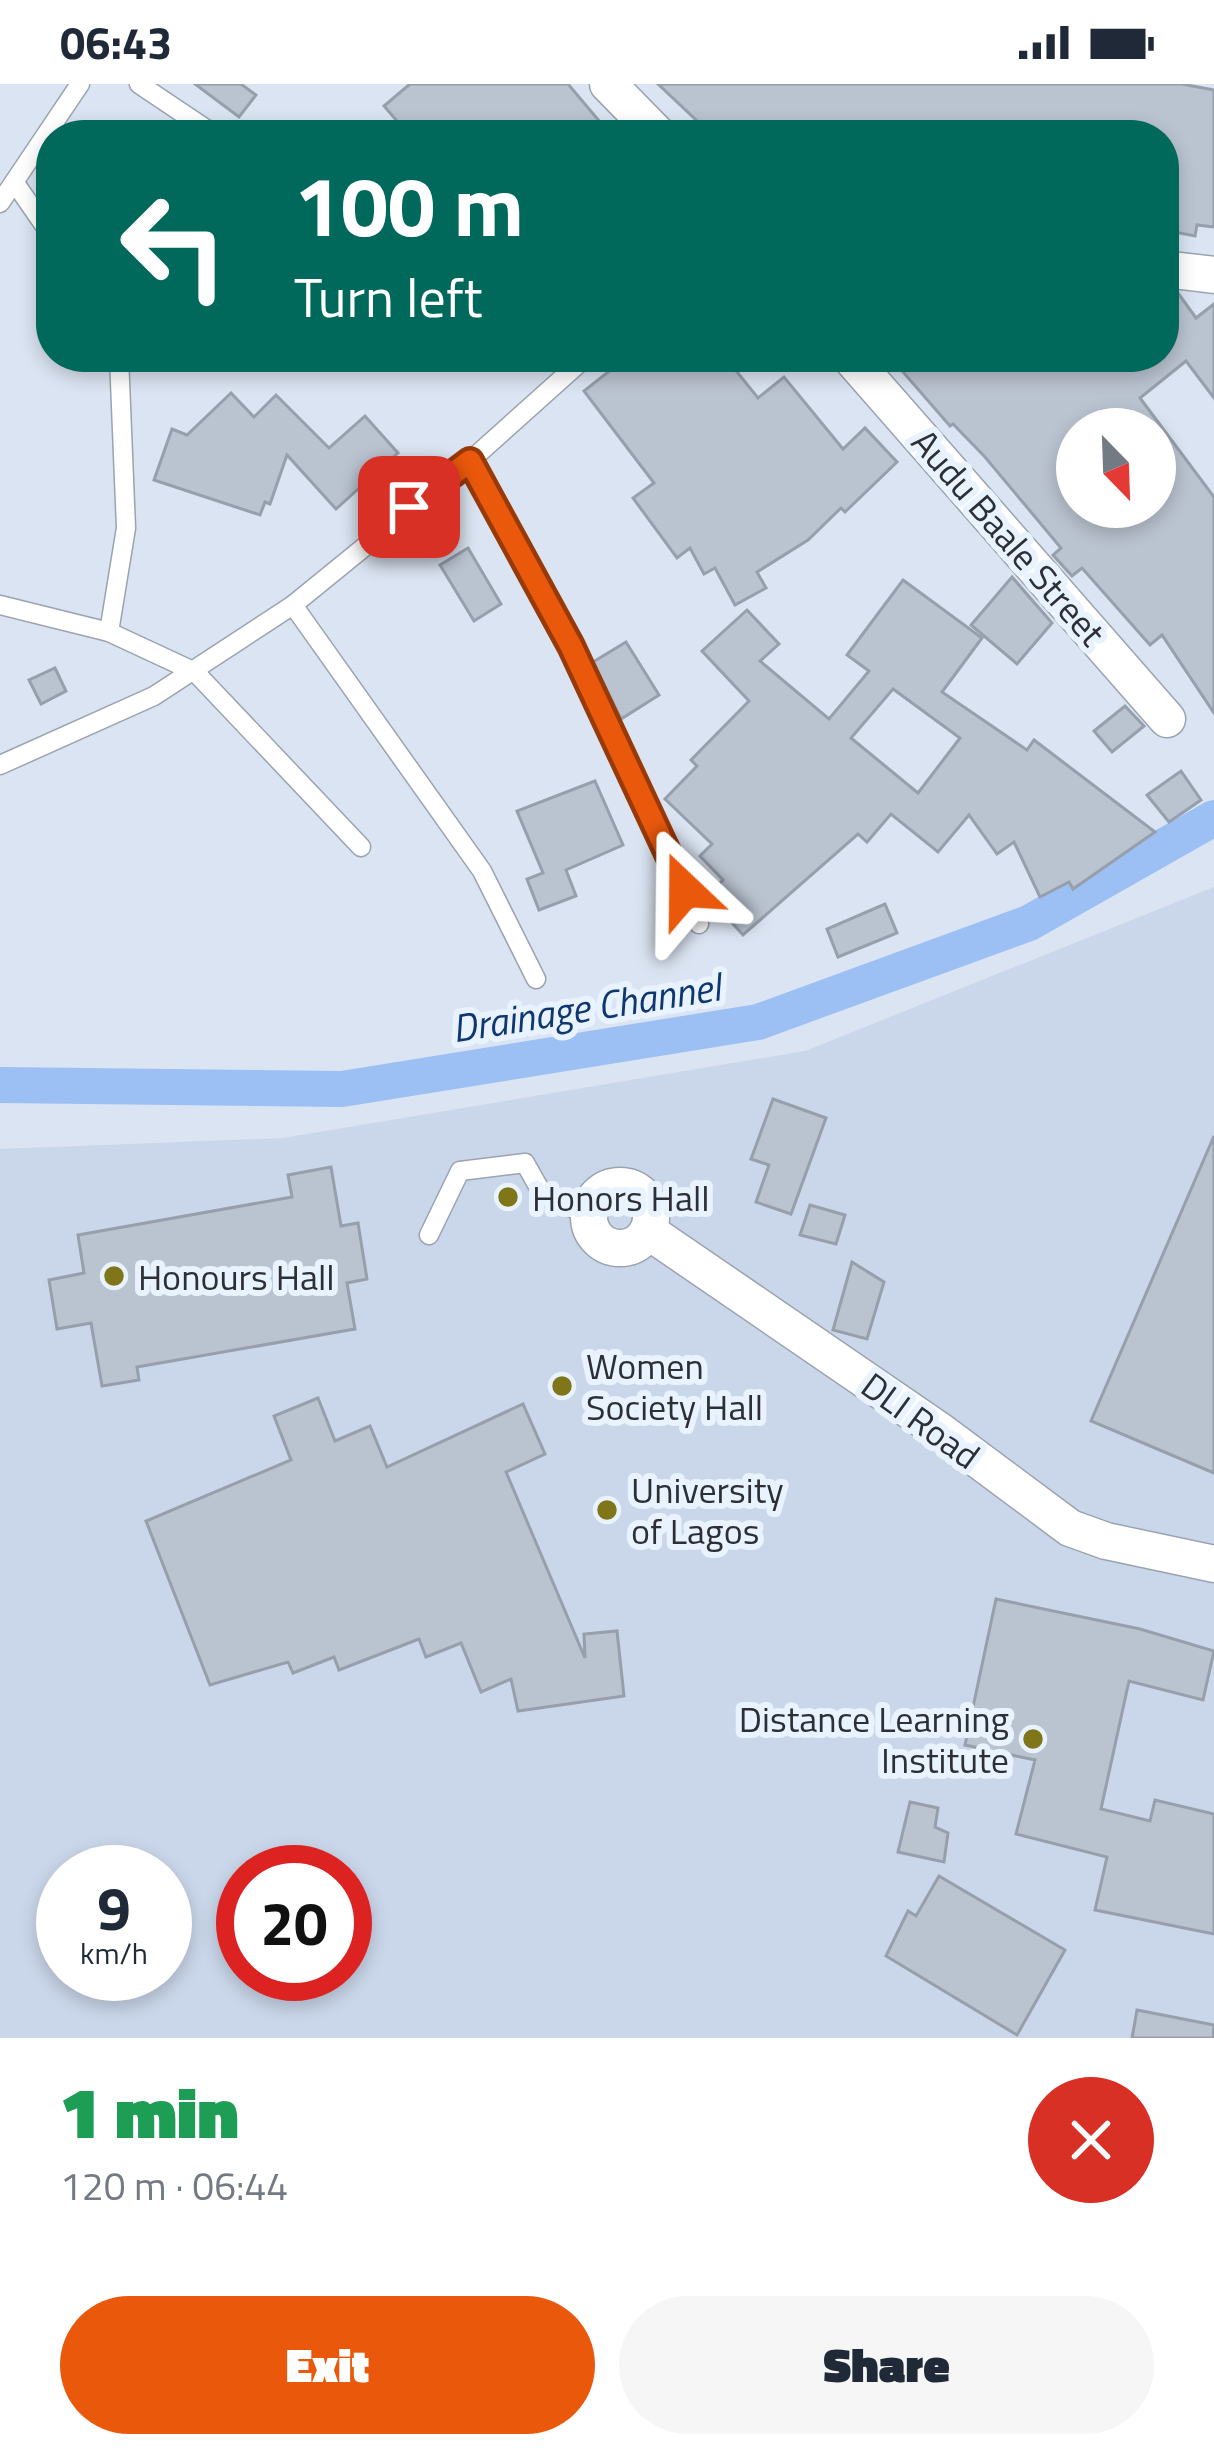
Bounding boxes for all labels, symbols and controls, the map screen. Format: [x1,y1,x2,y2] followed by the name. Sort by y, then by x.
[60,8,172,76] text: 06:43
[294,141,524,269] text: 100 m
[96,168,252,324] icon: left
[294,256,483,338] text: Turn left
[1056,408,1176,528] north arrow
[1056,408,1176,528] map controls
[899,416,1119,658] street label: Audu Baale Street
[358,456,460,558] pin
[376,474,442,540] icon: arrive
[622,827,748,953] position arrow
[448,956,729,1057] water label: Drainage Channel
[532,1170,710,1225] place label: Honors Hall
[495,1184,521,1210] marker: Honors Hall
[138,1249,335,1304] place label: Honours Hall
[101,1263,127,1289] marker: Honours Hall
[586,1338,763,1434] place label: Women Society Hall
[850,1358,992,1482] street label: DLI Road
[549,1373,575,1399] marker: Women Society Hall
[631,1462,784,1558] place label: University of Lagos
[594,1497,620,1523] marker: University of Lagos
[739,1691,1009,1787] place label: Distance Learning Institute
[1020,1726,1046,1752] marker: Distance Learning Institute
[216,1845,372,2001] speed limit sign: 20
[97,1862,131,1953] text: 9
[80,1930,148,1976] text: km/h
[60,2056,239,2166] text: 1 min
[1028,2077,1154,2203] button: close
[60,2156,288,2215] text: 120 m · 06:44
[60,2296,595,2434] button: Exit
[619,2296,1154,2434] button: Share

